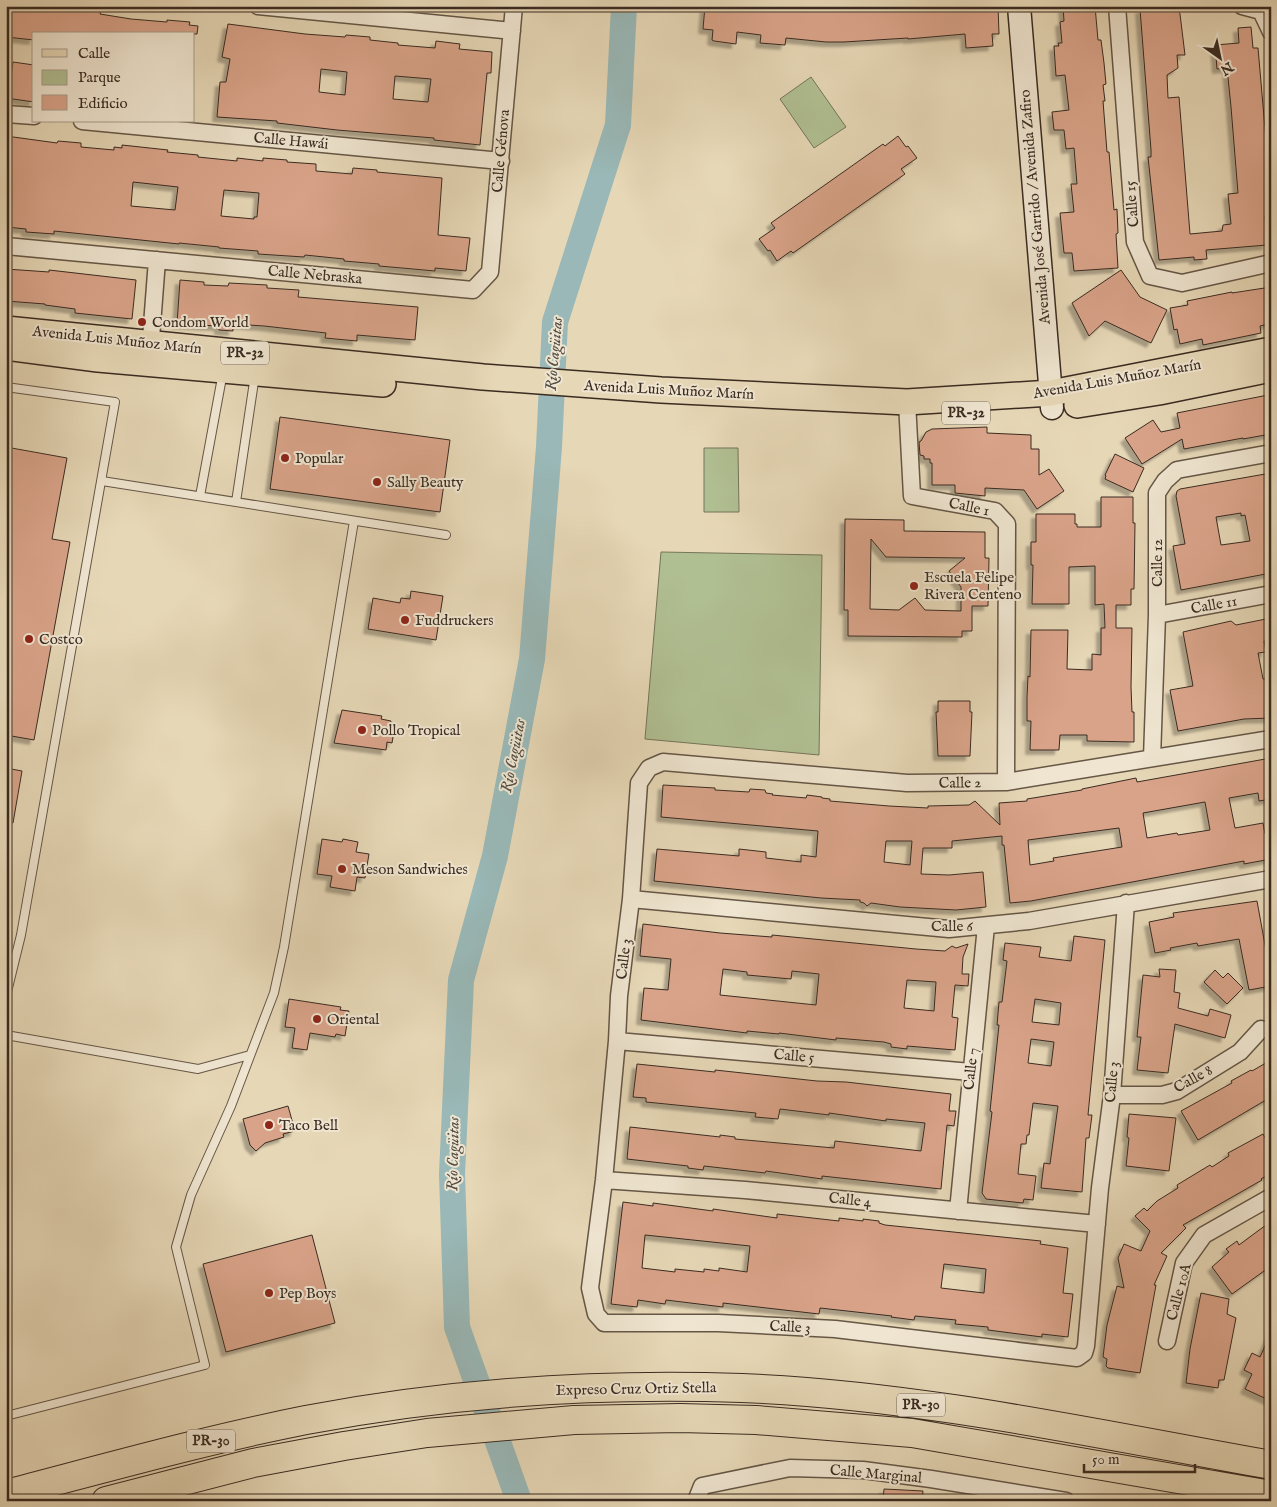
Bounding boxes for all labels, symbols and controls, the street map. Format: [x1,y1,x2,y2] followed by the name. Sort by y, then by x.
[32,32,195,122] legend
[1194,32,1244,82] north arrow
[78,44,110,63] text: Calle
[1217,57,1237,79] text: N
[78,68,121,87] text: Parque
[1015,89,1055,326] street label: Avenida José Garrido / Avenida Zafiro
[78,94,128,113] text: Edificio
[488,108,514,193] street label: Calle Génova
[253,128,329,154] street label: Calle Hawái
[1120,179,1143,228] street label: Calle 15
[267,261,364,289] street label: Calle Nebraska
[152,313,250,332] place label: Condom World
[136,316,148,328] marker: Condom World
[542,316,568,392] water label: Río Cagüitas
[30,322,203,358] street label: Avenida Luis Muñoz Marín
[221,342,269,364] road number: PR-32
[1031,355,1202,403] street label: Avenida Luis Muñoz Marín
[583,376,754,404] street label: Avenida Luis Muñoz Marín
[942,402,990,424] road number: PR-32
[295,449,344,468] place label: Popular
[279,452,291,464] marker: Popular
[387,473,464,492] place label: Sally Beauty
[371,476,383,488] marker: Sally Beauty
[947,493,991,521] street label: Calle 1
[1148,539,1167,587] street label: Calle 12
[924,568,1022,604] place label: Escuela Felipe Rivera Centeno
[908,580,920,592] marker: Escuela Felipe Rivera Centeno
[1189,592,1239,618] street label: Calle 11
[415,611,494,630] place label: Fuddruckers
[399,614,411,626] marker: Fuddruckers
[39,630,83,649] place label: Costco
[23,633,35,645] marker: Costco
[497,717,531,794] water label: Río Cagüitas
[372,721,461,740] place label: Pollo Tropical
[356,724,368,736] marker: Pollo Tropical
[939,773,981,793] street label: Calle 2
[352,860,468,879] place label: Meson Sandwiches
[336,863,348,875] marker: Meson Sandwiches
[931,917,974,936] street label: Calle 6
[612,937,636,981] street label: Calle 3
[327,1010,380,1029] place label: Oriental
[311,1013,323,1025] marker: Oriental
[773,1045,816,1067] street label: Calle 5
[959,1047,983,1091] street label: Calle 7
[1101,1061,1123,1103] street label: Calle 3
[1170,1061,1216,1097] street label: Calle 8
[279,1116,339,1135] place label: Taco Bell
[443,1116,465,1191] water label: Río Cagüitas
[263,1119,275,1131] marker: Taco Bell
[828,1188,873,1212] street label: Calle 4
[1162,1260,1196,1323] street label: Calle 10A
[279,1284,336,1303] place label: Pep Boys
[263,1287,275,1299] marker: Pep Boys
[769,1316,811,1338] street label: Calle 3
[555,1378,717,1400] street label: Expreso Cruz Ortiz Stella
[897,1394,945,1416] road number: PR-30
[187,1430,235,1452] road number: PR-30
[1084,1442,1196,1474] scale bar
[1092,1450,1120,1469] text: 50 m
[829,1461,924,1488] street label: Calle Marginal

